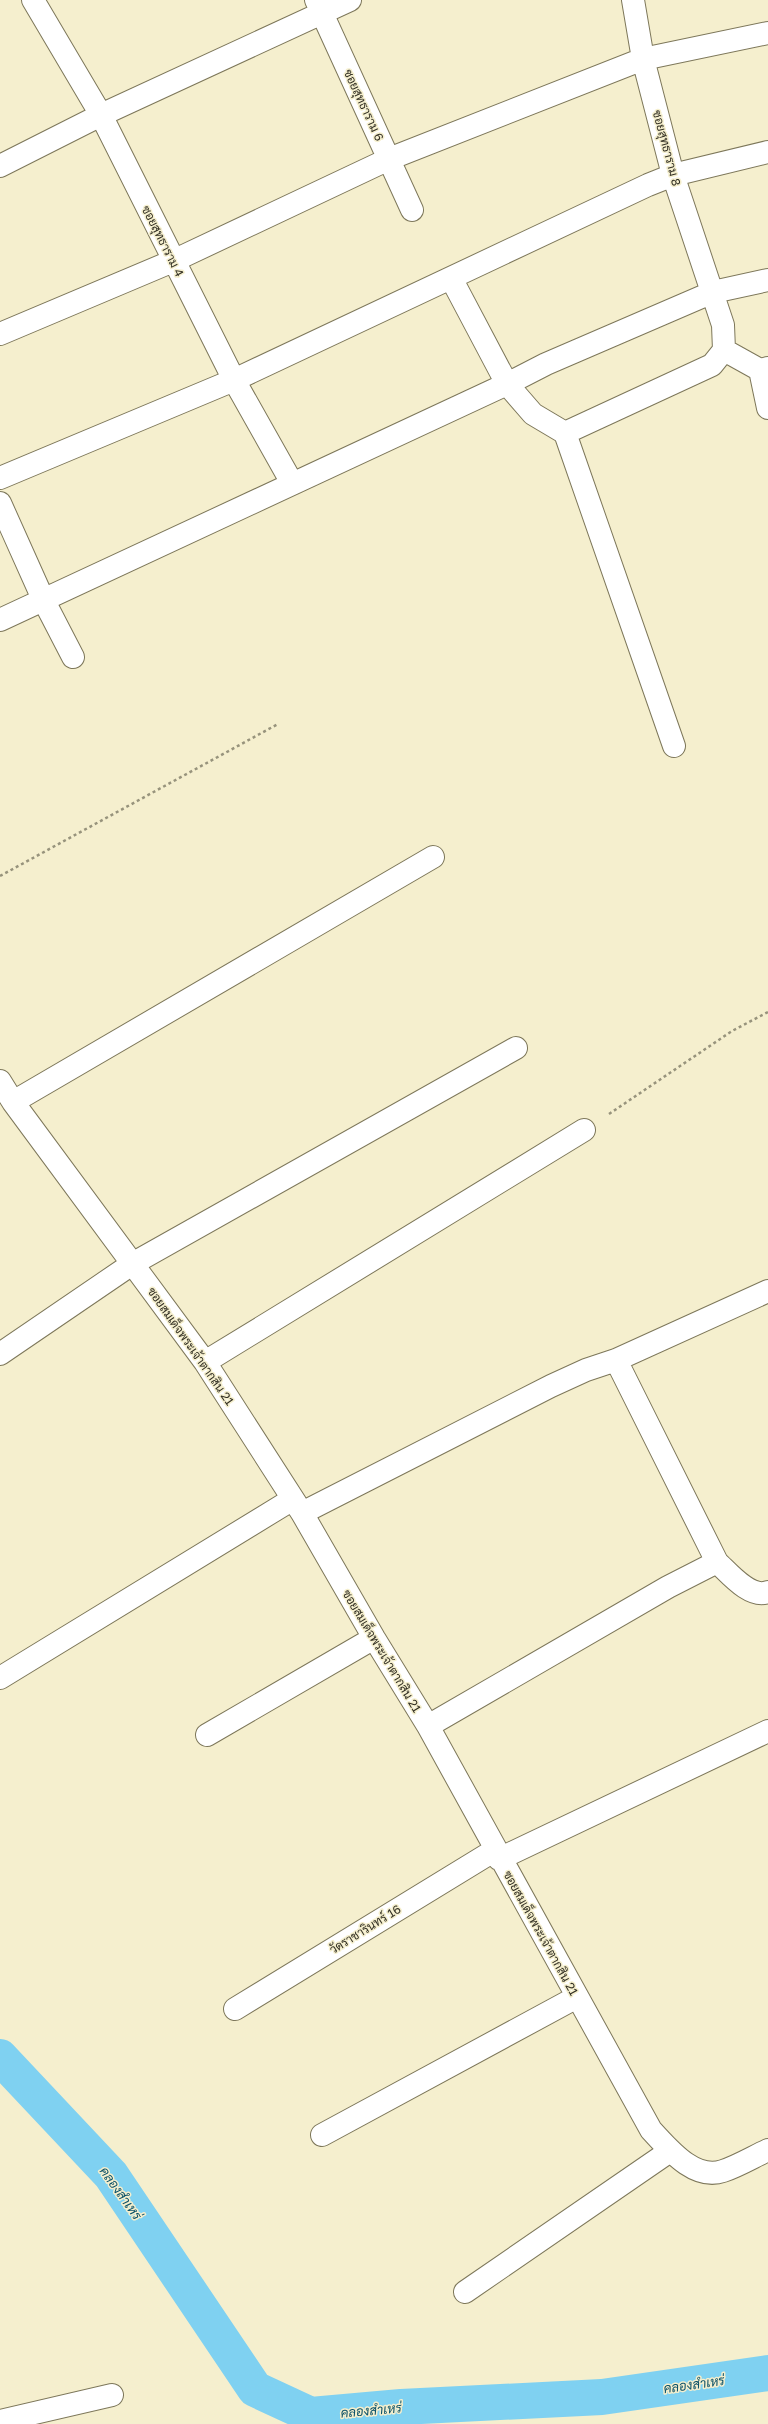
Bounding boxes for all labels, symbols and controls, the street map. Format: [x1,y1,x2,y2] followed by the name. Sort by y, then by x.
[339,67,387,144] street label: ซอยสุทธาราม 6
[648,108,684,188] street label: ซอยสุทธาราม 8
[137,203,187,280] street label: ซอยสุทธาราม 4
[145,1284,238,1408] street label: ซอยสมเด็จพระเจ้าตากสิน 21
[339,1586,426,1715] street label: ซอยสมเด็จพระเจ้าตากสิน 21
[500,1867,583,1998] street label: ซอยสมเด็จพระเจ้าตากสิน 21
[327,1901,403,1957] street label: วัดราชารินทร์ 16
[96,2163,146,2223] water label: คลองสำเหร่
[663,2372,726,2396] water label: คลองสำเหร่
[340,2399,403,2421] water label: คลองสำเหร่

